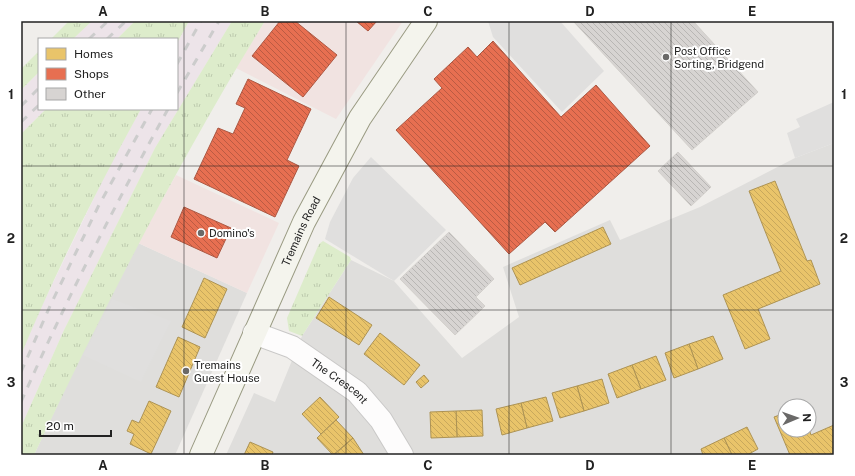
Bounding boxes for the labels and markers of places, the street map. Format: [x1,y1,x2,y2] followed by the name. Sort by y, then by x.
[674,45,764,70] place label: Post Office Sorting, Bridgend
[661,52,671,62] marker: Post Office Sorting, Bridgend
[209,227,255,239] place label: Domino's
[196,228,206,238] marker: Domino's
[194,359,260,384] place label: Tremains Guest House
[181,366,191,376] marker: Tremains Guest House

